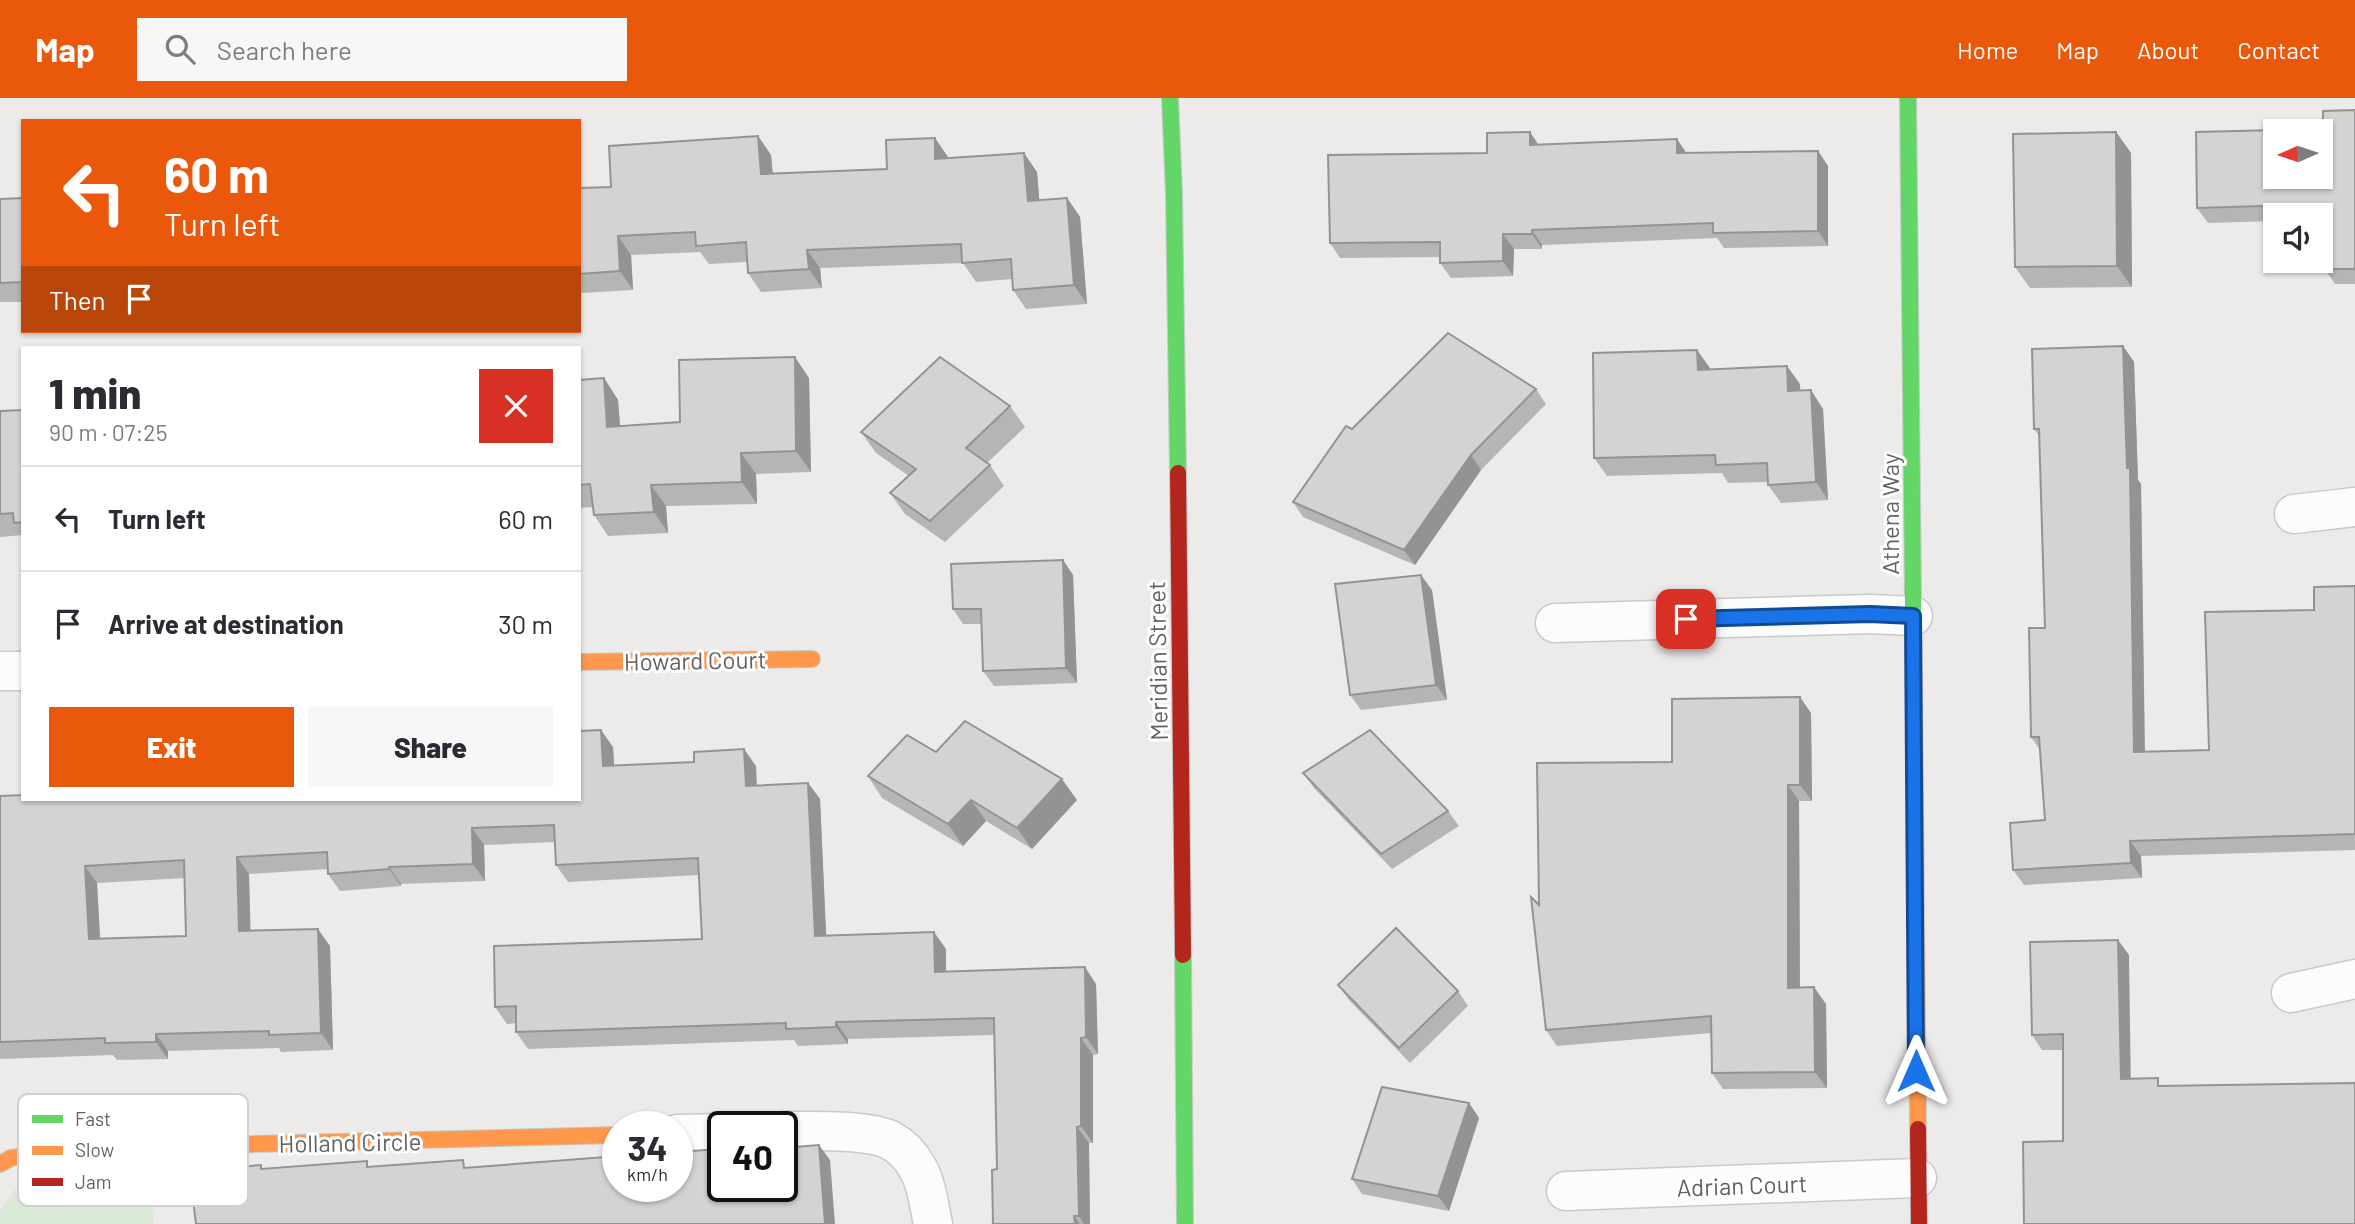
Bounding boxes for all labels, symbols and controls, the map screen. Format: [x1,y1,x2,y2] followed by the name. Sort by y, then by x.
[137,18,627,81] search box
[35,29,95,69] text: Map
[161,30,199,68] icon: search
[217,34,352,65] text: Search here
[1957,35,2018,64] text: Home
[2056,35,2099,64] text: Map
[2137,35,2199,64] text: About
[2237,35,2320,64] text: Contact
[2263,119,2333,189] north arrow
[2263,119,2333,273] map controls
[164,144,269,203] text: 60 m
[49,147,140,238] icon: left
[2263,203,2333,273] button: sound
[164,204,281,242] text: Turn left
[120,280,158,318] icon: arrive
[49,284,106,315] text: Then
[49,367,141,417] text: 1 min
[479,369,553,443] button: close
[49,418,167,446] text: 90 m · 07:25
[1875,453,1904,575] street label: Athena Way
[49,500,87,538] icon: left
[108,503,206,534] text: Turn left
[498,503,553,534] text: 60 m
[1141,581,1173,741] street label: Meridian Street
[1656,589,1716,649] pin
[1667,600,1705,638] icon: arrive
[49,605,87,643] icon: arrive
[108,608,344,639] text: Arrive at destination
[498,608,553,639] text: 30 m
[624,644,766,676] street label: Howard Court
[49,707,294,787] button: Exit
[308,707,553,787] button: Share
[1879,1034,1953,1108] position arrow
[18,1094,248,1206] legend
[75,1107,111,1130] text: Fast
[707,1111,798,1202] speed limit sign: 40
[278,1126,422,1158] street label: Holland Circle
[627,1126,668,1168] text: 34
[75,1138,114,1161] text: Slow
[627,1163,668,1185] text: km/h
[1676,1168,1808,1202] street label: Adrian Court
[75,1170,111,1193] text: Jam

